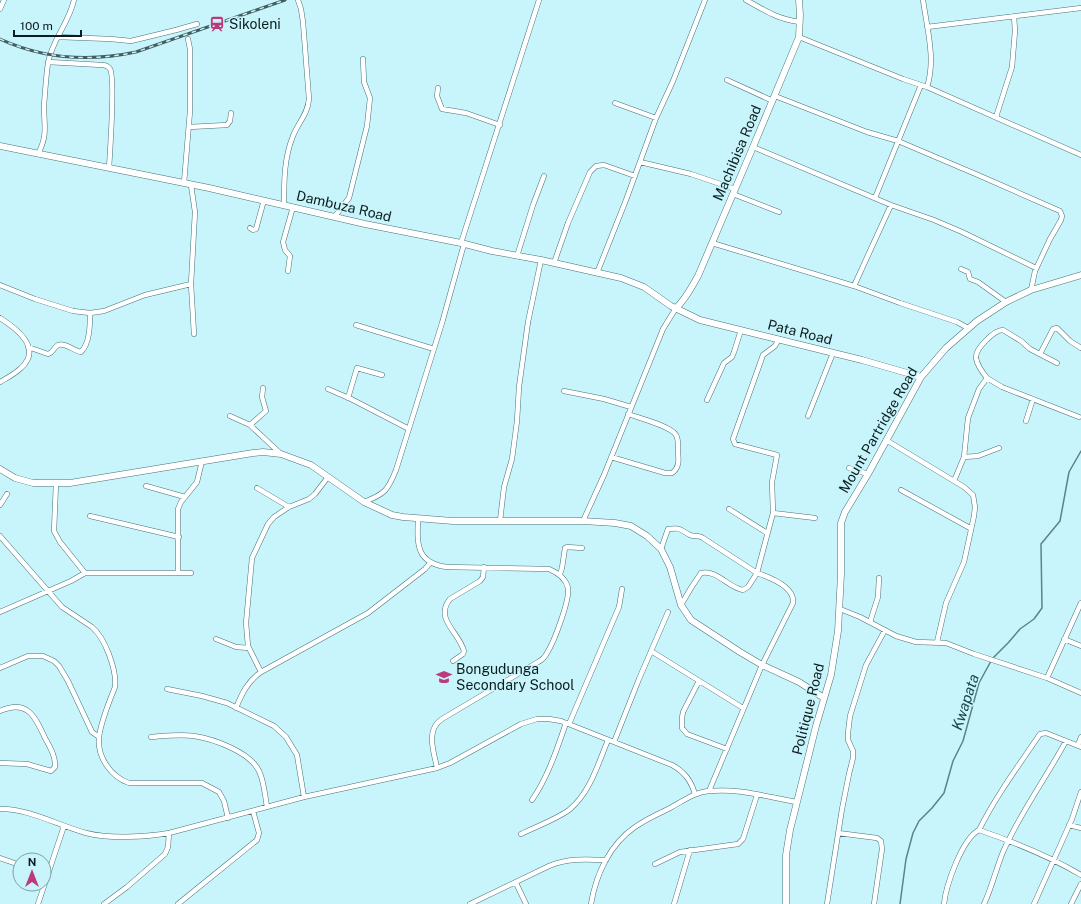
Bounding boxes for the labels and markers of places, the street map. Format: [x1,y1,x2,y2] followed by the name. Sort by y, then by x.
[208,15,226,33] station icon: Sikoleni
[229,16,281,32] place label: Sikoleni
[456,661,575,693] place label: Bongudunga Secondary School
[435,668,453,686] school or university icon: Bongudunga Secondary School

